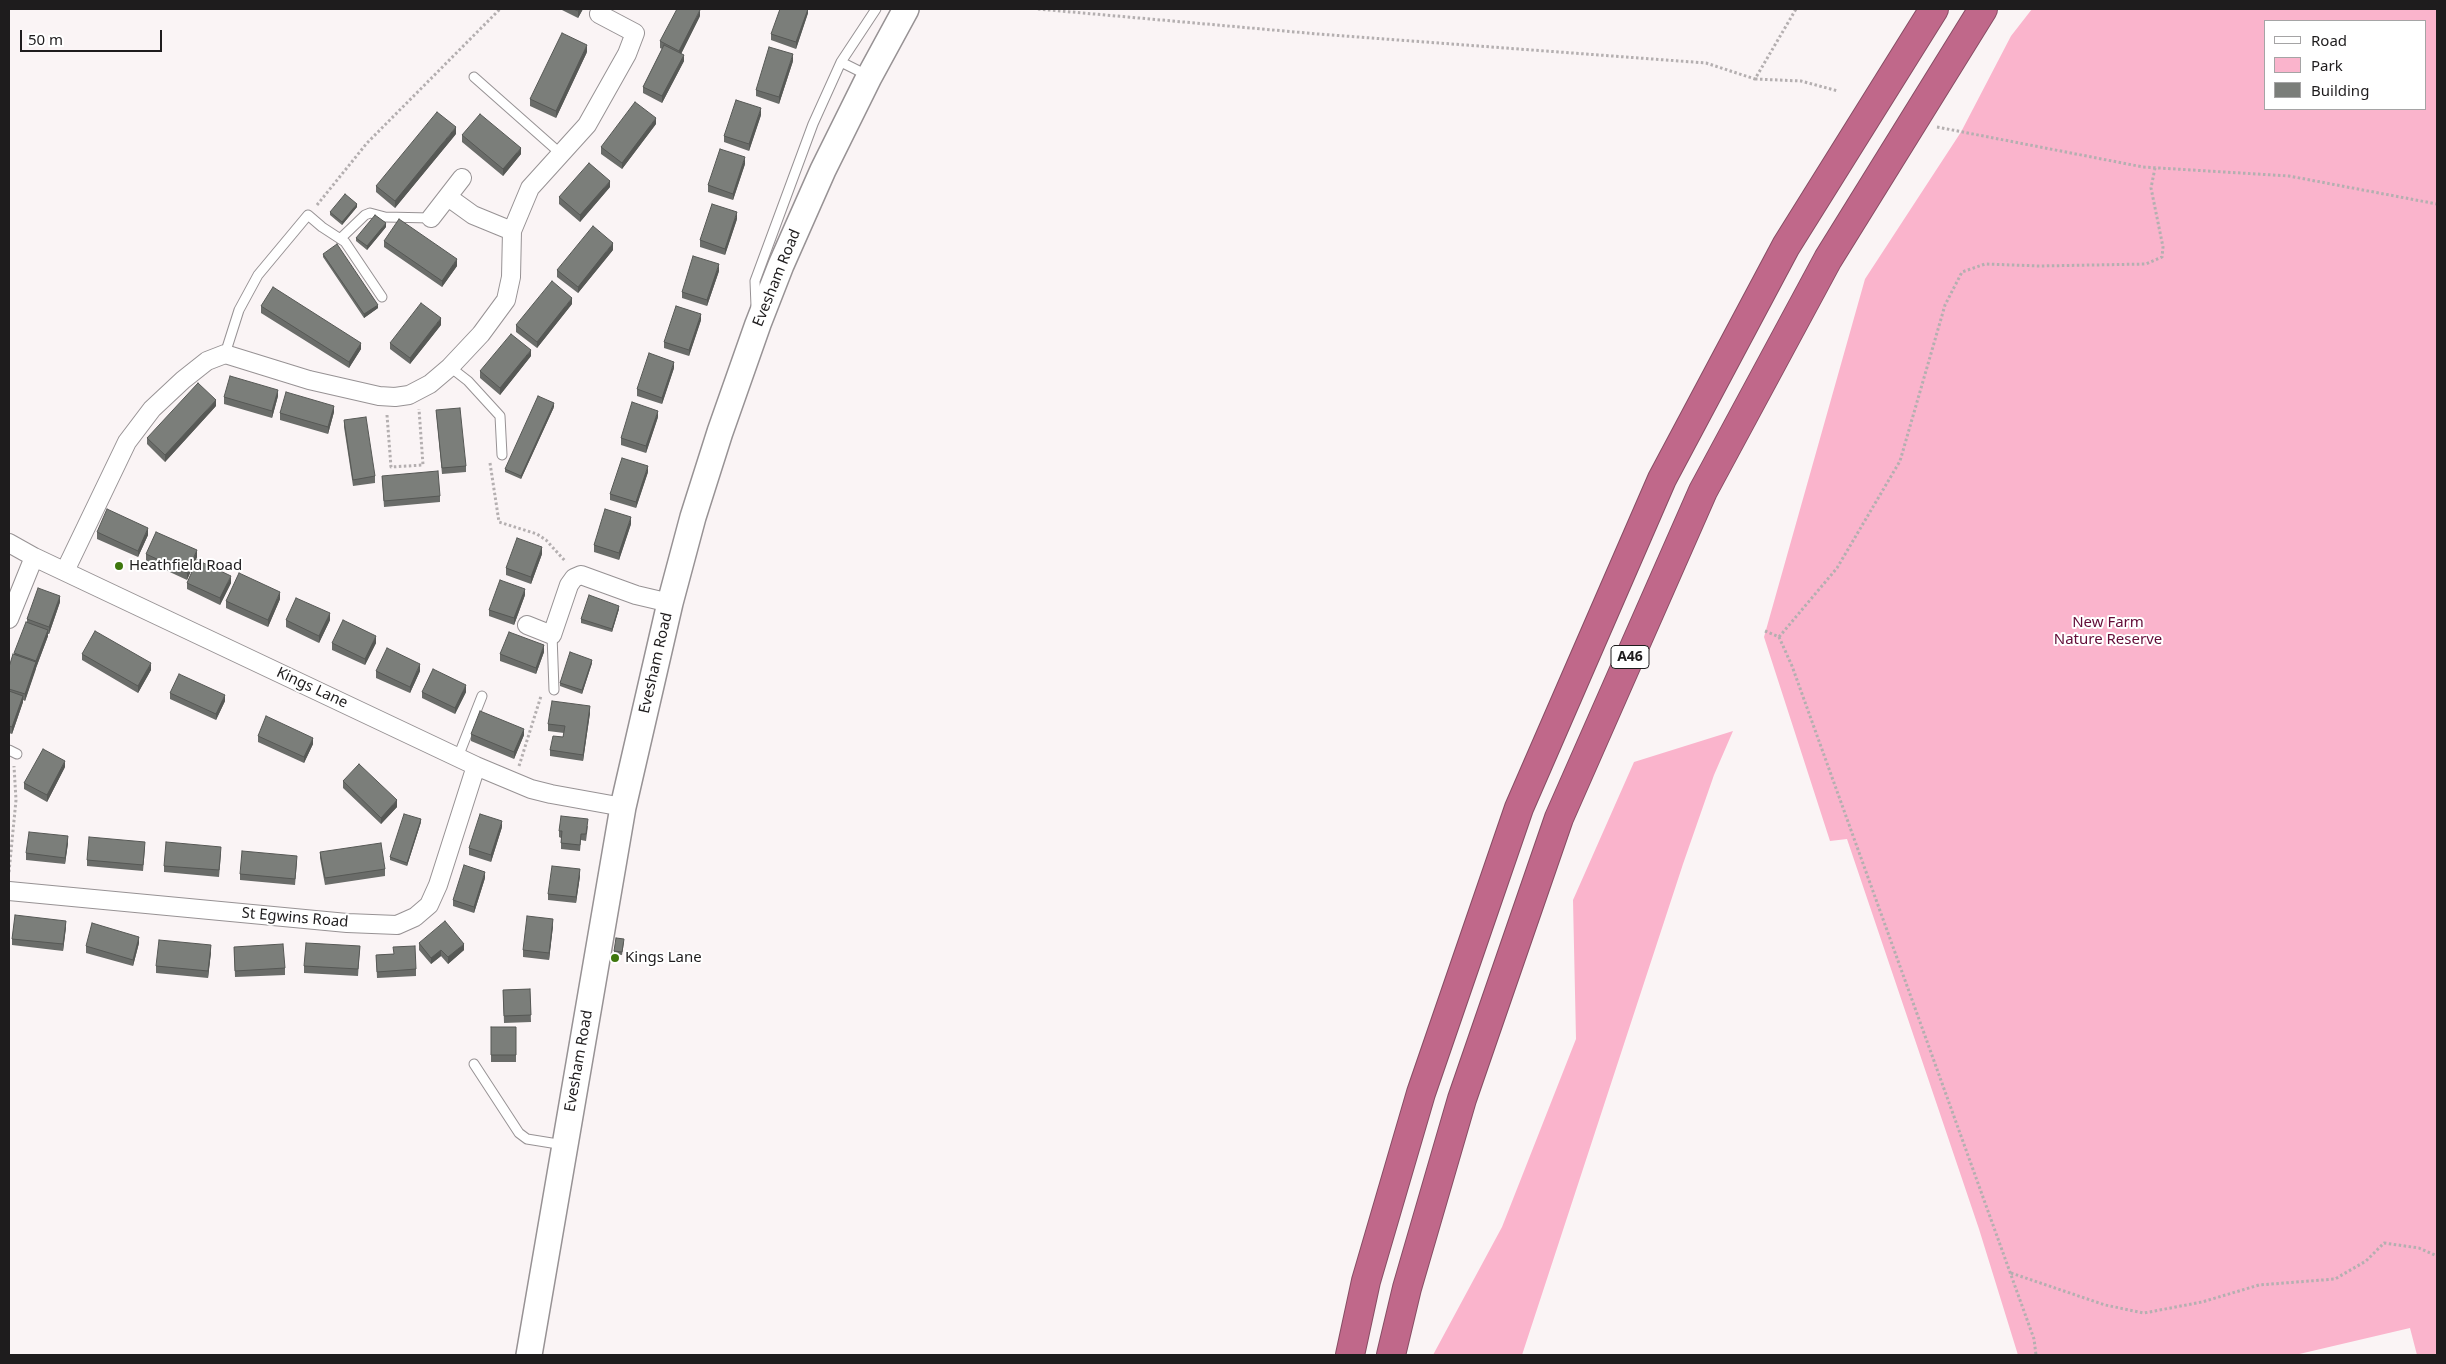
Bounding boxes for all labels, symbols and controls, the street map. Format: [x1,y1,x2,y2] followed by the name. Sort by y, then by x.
[22,20,165,52] scale bar
[2264,20,2426,110] legend
[28,29,63,49] text: 50 m
[2311,30,2347,50] text: Road
[2311,55,2343,75] text: Park
[2311,80,2369,100] text: Building
[749,227,805,329] street label: Evesham Road
[129,557,242,575] place label: Heathfield Road
[113,560,125,572] marker: Heathfield Road
[636,611,676,715] street label: Evesham Road
[2054,614,2162,649] park label: New Farm Nature Reserve
[1611,646,1649,669] road number: A46
[273,664,351,712] street label: Kings Lane
[241,904,349,932] street label: St Egwins Road
[625,949,702,967] place label: Kings Lane
[609,952,621,964] marker: Kings Lane
[561,1009,597,1113] street label: Evesham Road

